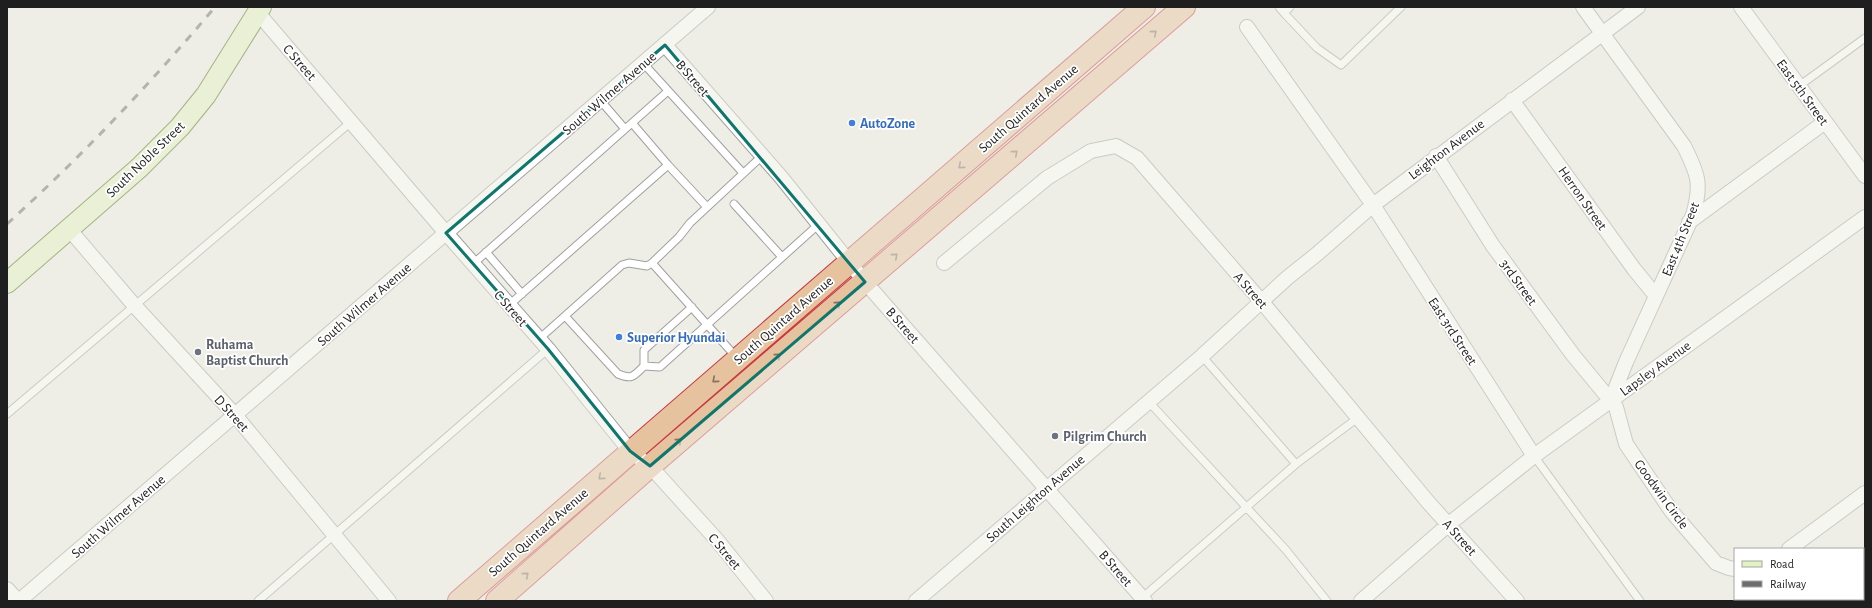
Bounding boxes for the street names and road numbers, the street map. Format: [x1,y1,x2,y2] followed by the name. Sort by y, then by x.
[280,42,319,84] street label: C Street
[560,49,659,138] street label: South Wilmer Avenue
[1774,57,1831,129] street label: East 5th Street
[673,58,712,100] street label: B Street
[976,62,1081,156] street label: South Quintard Avenue
[1406,117,1487,183] street label: Leighton Avenue
[104,119,188,201] street label: South Noble Street
[1555,164,1609,233] street label: Herron Street
[1660,200,1702,278] street label: East 4th Street
[1497,257,1540,308] street label: 3rd Street
[315,260,414,349] street label: South Wilmer Avenue
[1231,270,1270,312] street label: A Street
[731,274,836,368] street label: South Quintard Avenue
[491,288,530,330] street label: C Street
[1425,295,1479,368] street label: East 3rd Street
[883,305,922,347] street label: B Street
[1618,339,1694,399] street label: Lapsley Avenue
[211,393,252,435] street label: D Street
[984,452,1088,545] street label: South Leighton Avenue
[1631,457,1691,532] street label: Goodwin Circle
[69,472,168,561] street label: South Wilmer Avenue
[486,486,591,580] street label: South Quintard Avenue
[1440,517,1479,559] street label: A Street
[705,531,744,573] street label: C Street
[1096,548,1135,590] street label: B Street

